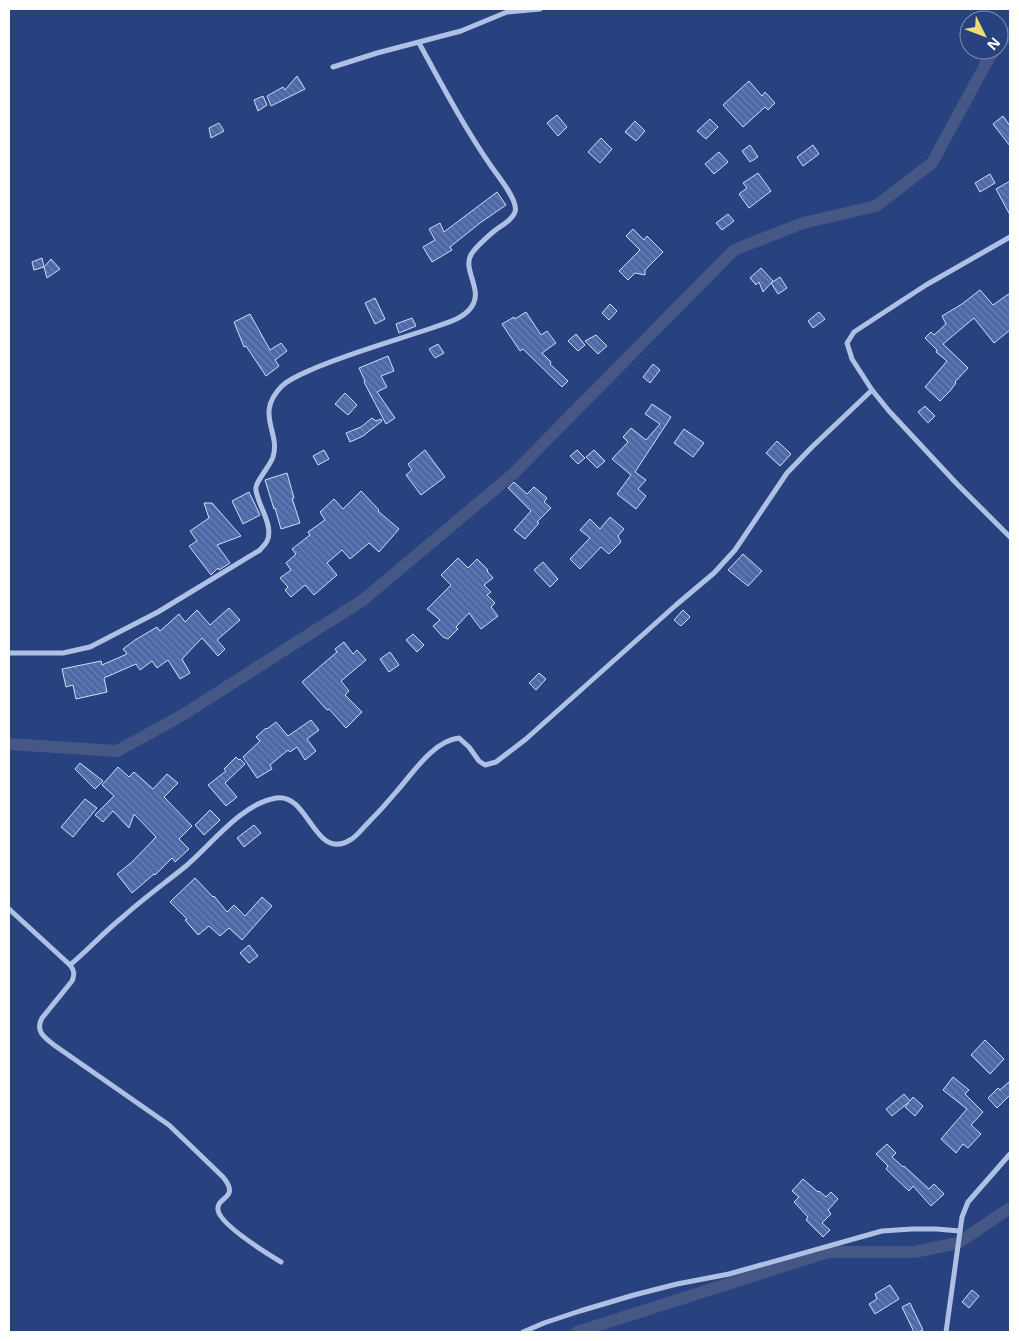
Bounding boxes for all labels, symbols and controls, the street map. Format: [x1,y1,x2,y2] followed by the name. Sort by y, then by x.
[959,10,1009,60] north arrow
[983,33,1005,55] text: N

